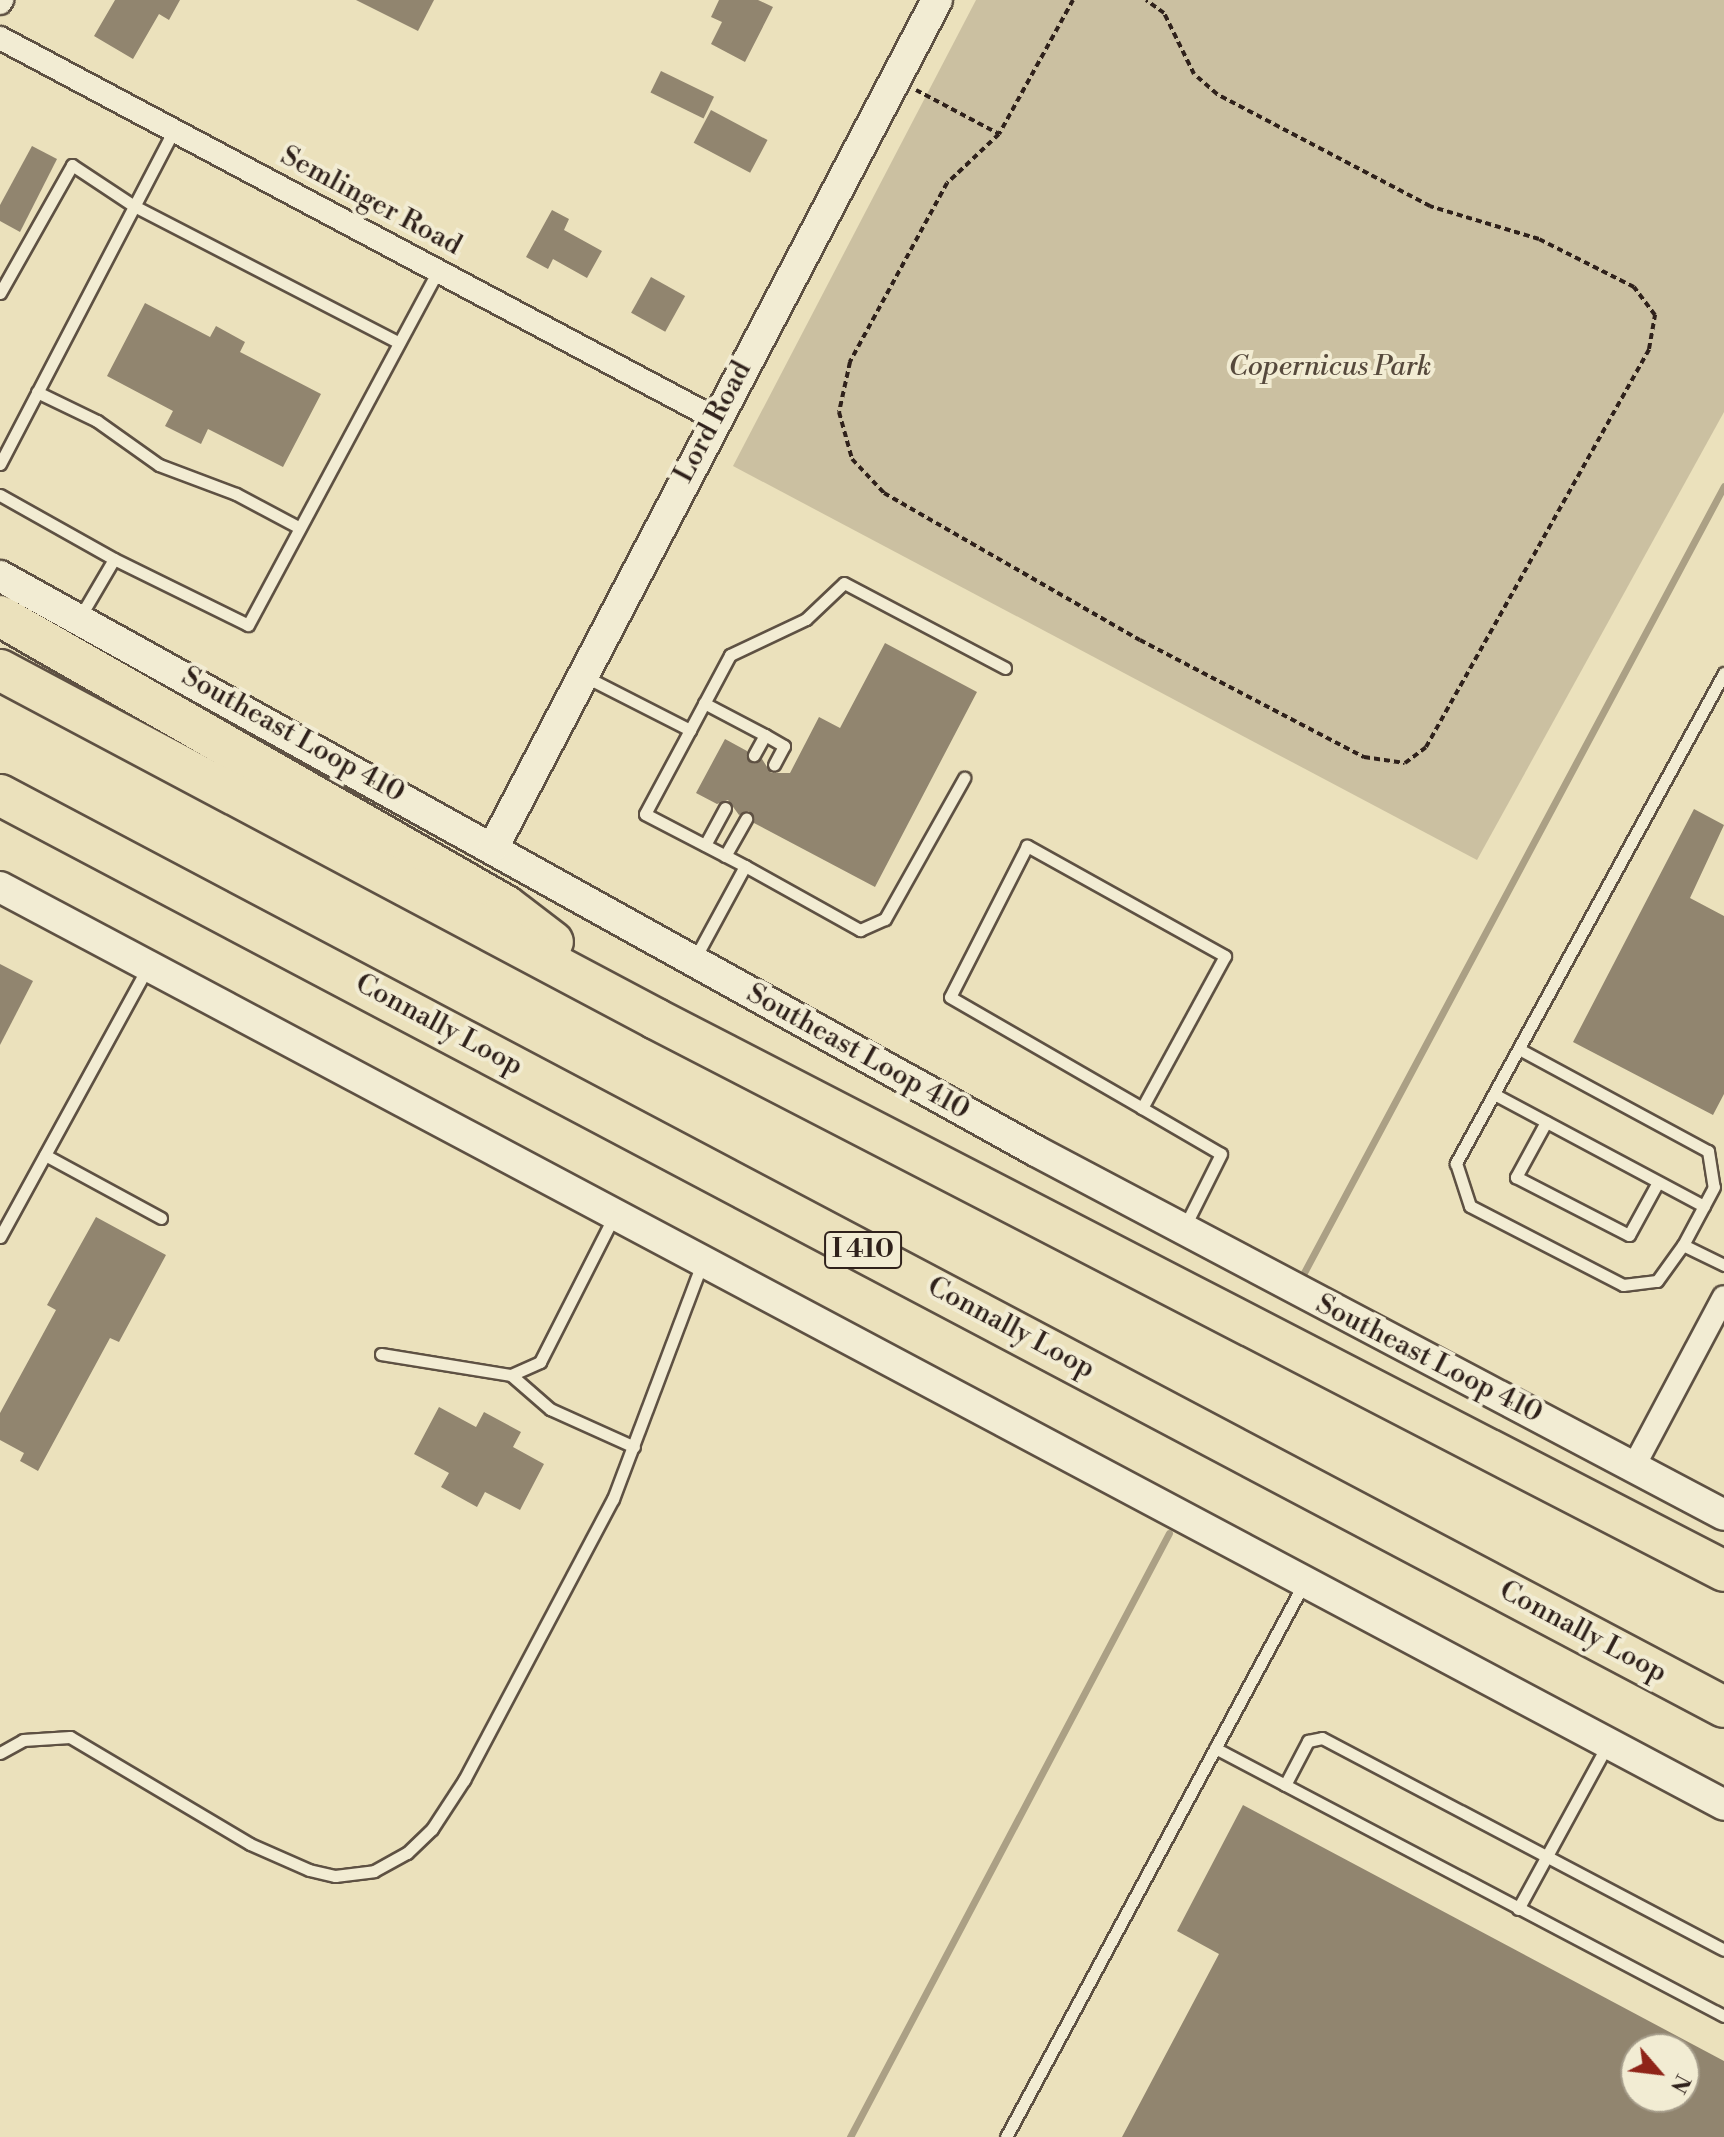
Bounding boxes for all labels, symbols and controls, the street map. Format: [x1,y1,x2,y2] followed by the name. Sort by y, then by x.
[275,139,467,263] street label: Semlinger Road
[1229,350,1431,384] park label: Copernicus Park
[667,356,759,488] street label: Lord Road
[176,660,410,810] street label: Southeast Loop 410
[350,967,528,1083] street label: Connally Loop
[741,977,975,1127] street label: Southeast Loop 410
[823,1228,903,1272] road number: I 410
[922,1270,1100,1386] street label: Connally Loop
[1310,1287,1548,1431] street label: Southeast Loop 410
[1494,1574,1672,1690] street label: Connally Loop
[1620,2033,1700,2113] north arrow
[1664,2070,1696,2098] text: N

